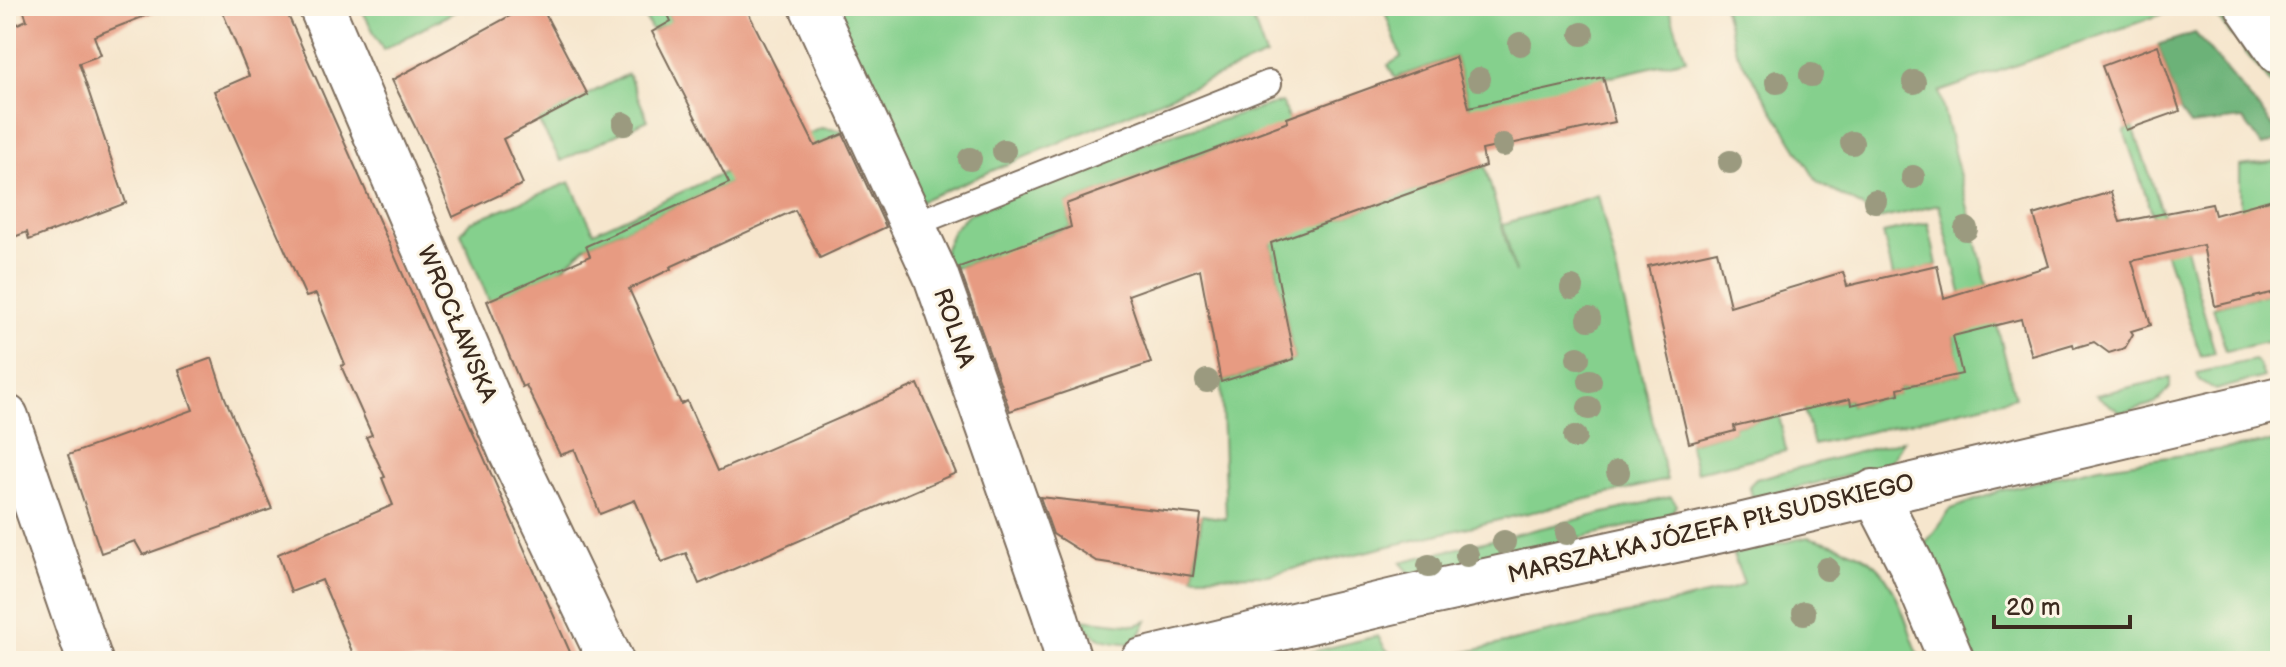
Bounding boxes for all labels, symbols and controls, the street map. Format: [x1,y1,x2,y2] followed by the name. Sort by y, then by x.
[411,241,503,407] street label: WROCŁAWSKA
[927,285,981,372] street label: ROLNA
[1505,467,1917,590] street label: MARSZAŁKA JÓZEFA PIŁSUDSKIEGO
[1994,579,2130,629] scale bar
[2006,593,2061,622] text: 20 m

